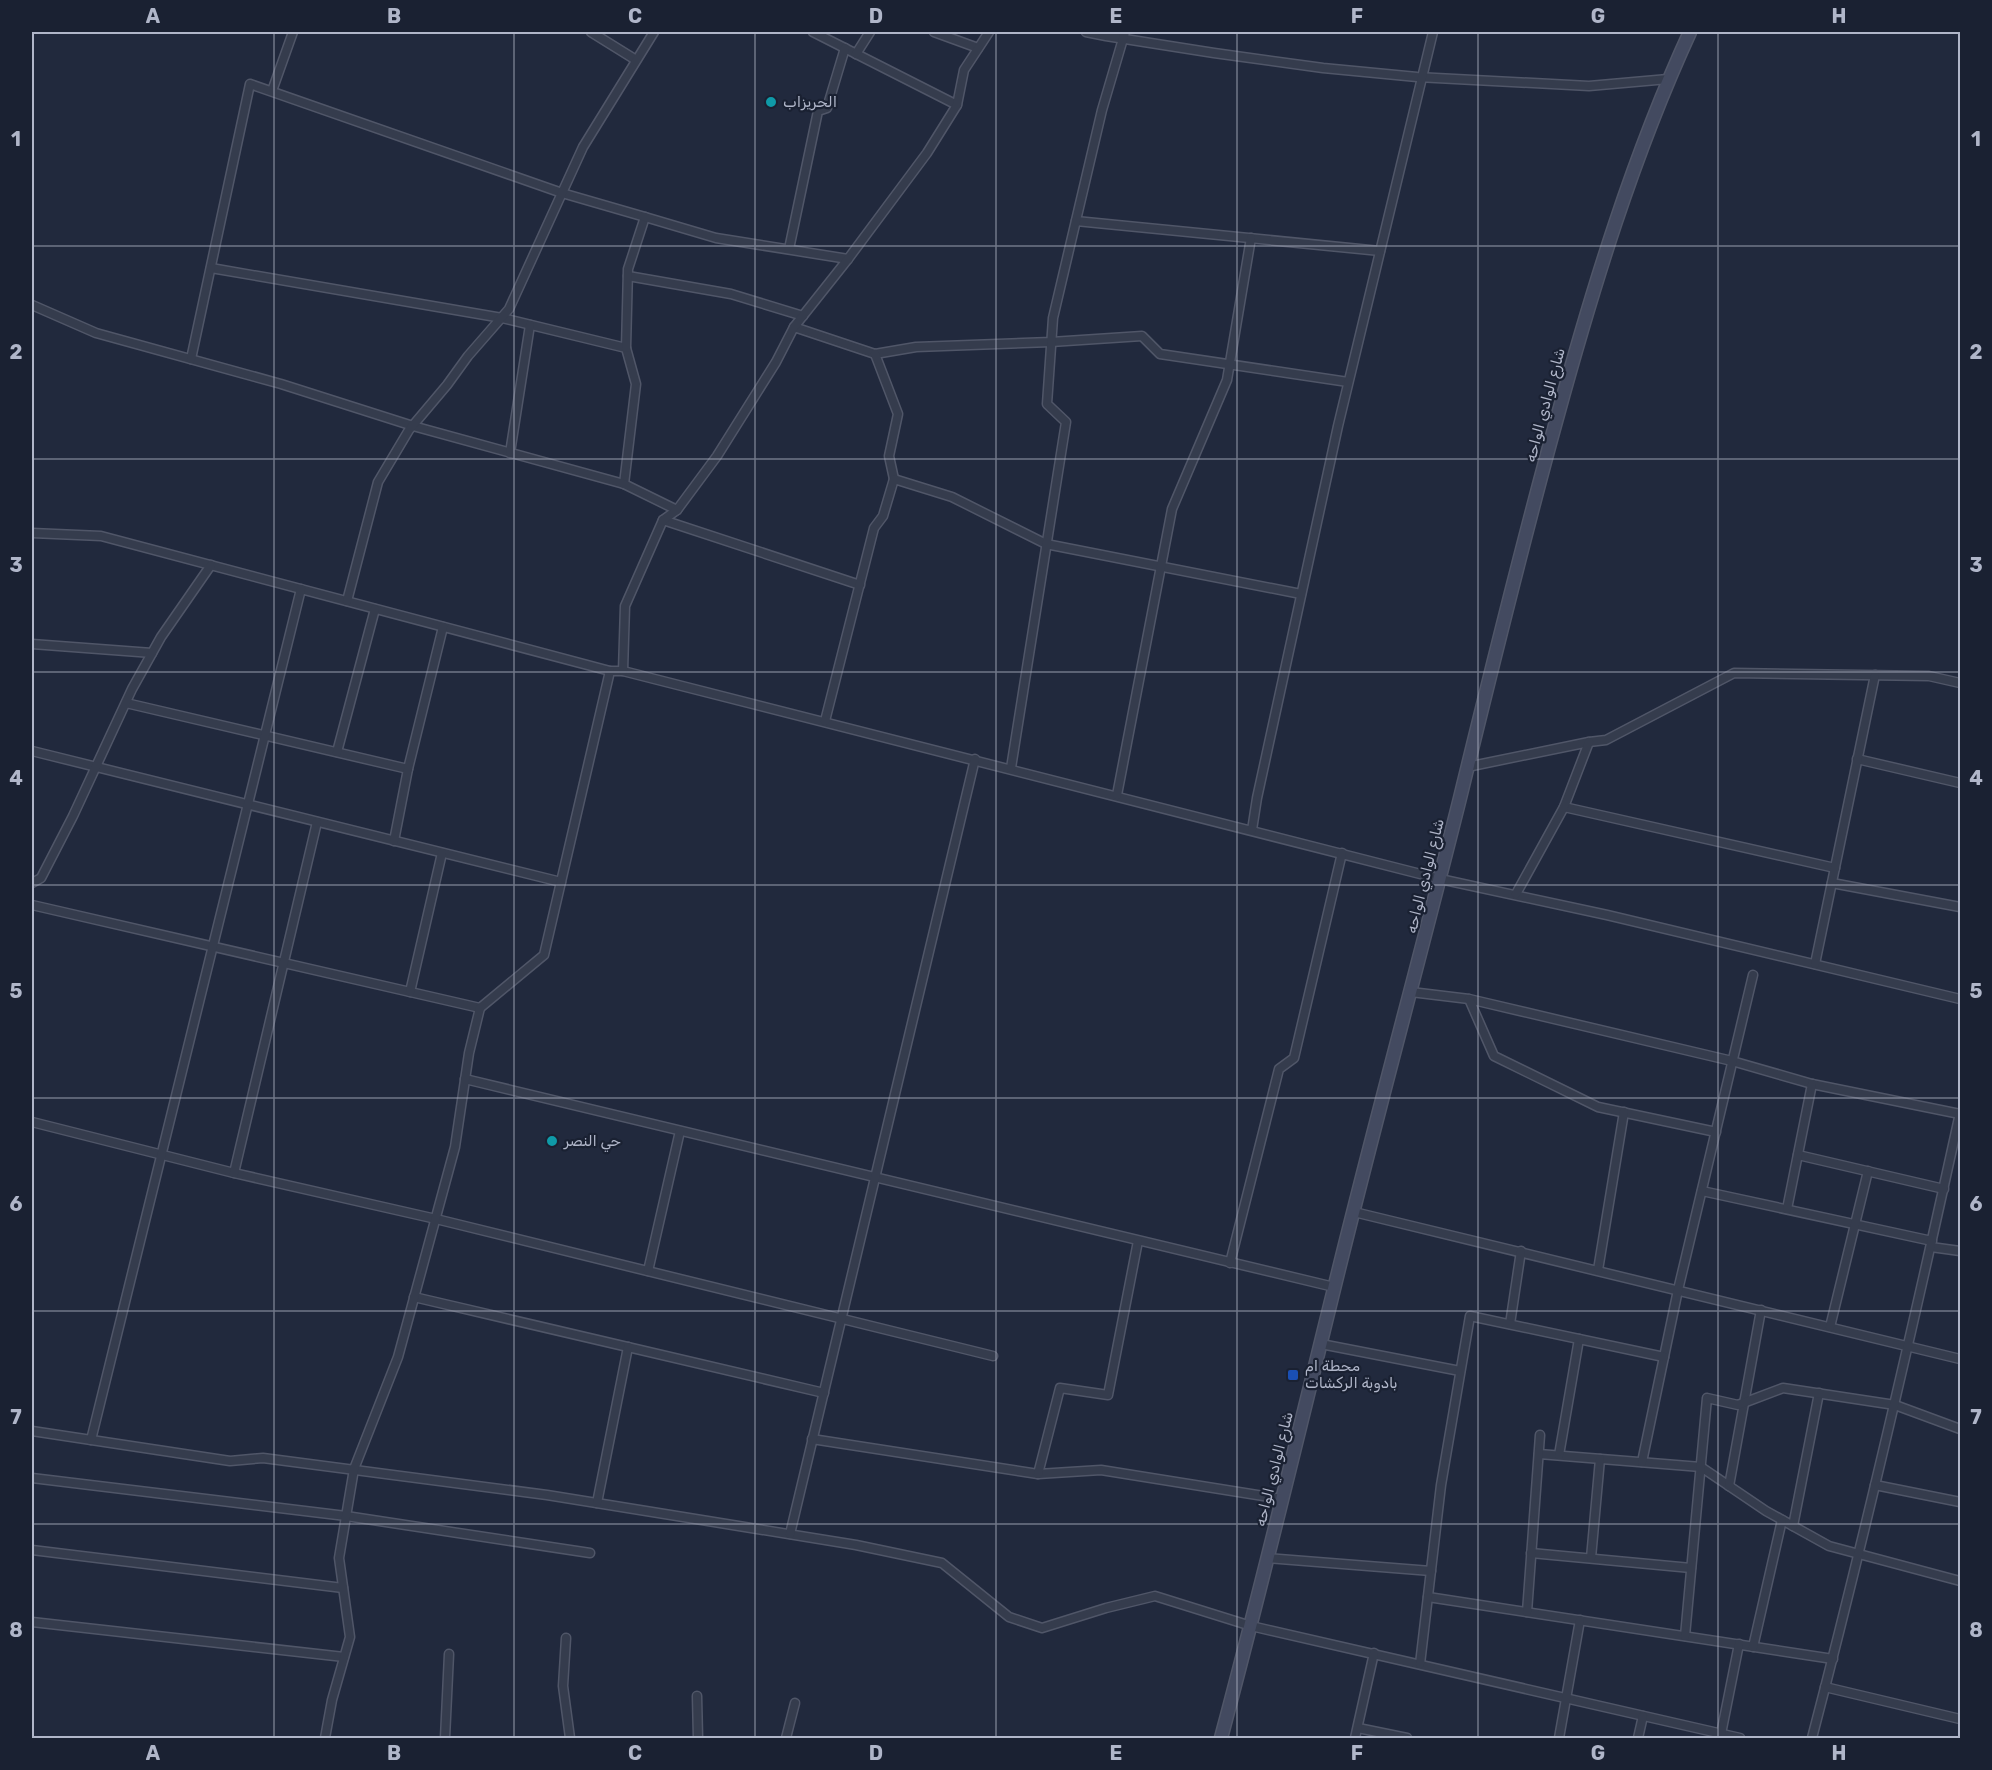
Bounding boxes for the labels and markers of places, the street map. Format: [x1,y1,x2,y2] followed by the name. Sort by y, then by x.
[783,93,837,111] place label: الحريزاب
[764,95,778,109] marker: الحريزاب
[563,1132,621,1153] place label: حي النصر
[545,1134,559,1148] marker: حي النصر
[1305,1357,1397,1393] place label: محطة ام بادوبة الركشات
[1286,1368,1300,1382] marker: محطة ام بادوبة الركشات

